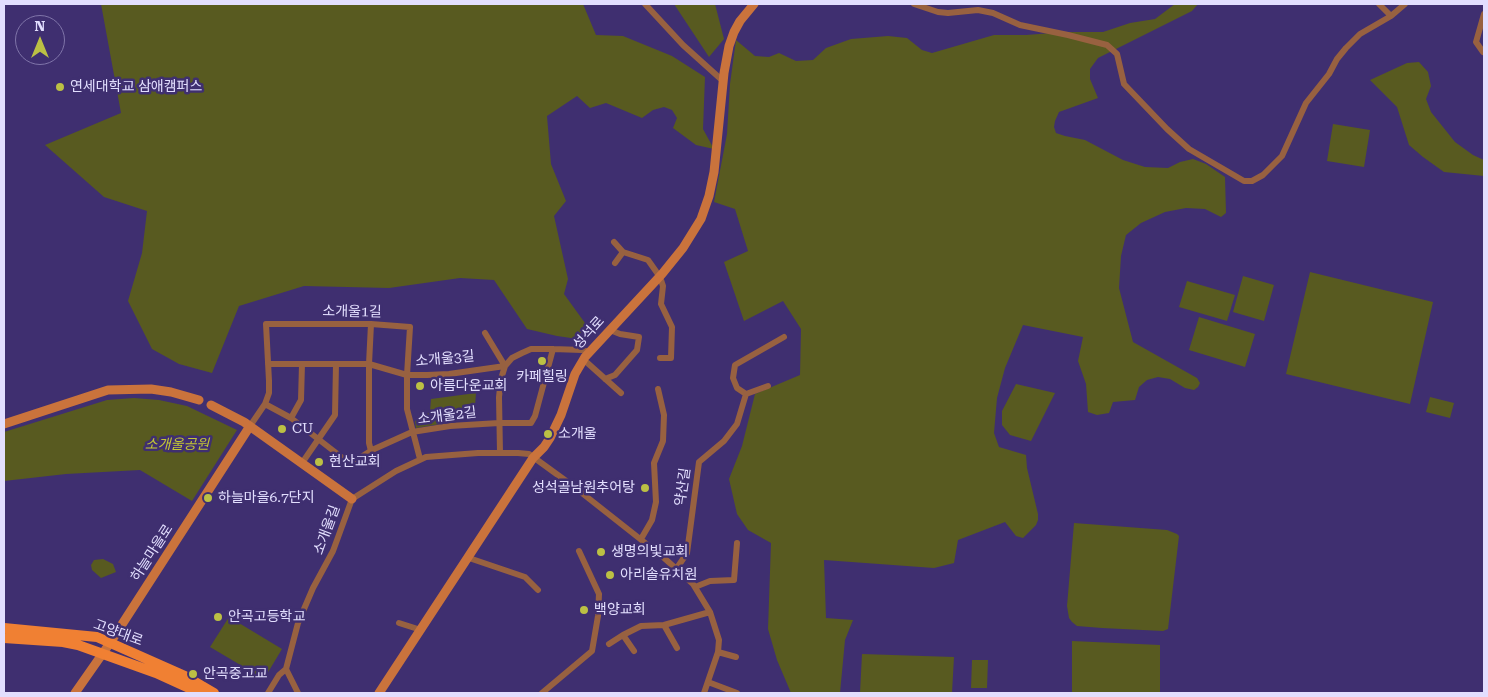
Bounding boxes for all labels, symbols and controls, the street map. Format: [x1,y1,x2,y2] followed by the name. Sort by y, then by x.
[15,15,65,65] north arrow
[35,18,45,34] text: N
[70,79,202,95] place label: 연세대학교 삼애캠퍼스
[54,81,66,93] marker: 연세대학교 삼애캠퍼스
[322,303,382,321] street label: 소개울1길
[570,313,608,353] street label: 성석로
[415,348,475,370] street label: 소개울3길
[536,355,548,367] marker: 카페힐링
[516,369,568,385] place label: 카페힐링
[430,378,507,394] place label: 아름다운교회
[414,380,426,392] marker: 아름다운교회
[417,404,477,428] street label: 소개울2길
[292,421,313,437] place label: CU
[276,423,288,435] marker: CU
[558,426,597,442] place label: 소개울
[542,428,554,440] marker: 소개울
[145,437,209,453] park label: 소개울공원
[329,454,381,470] place label: 현산교회
[313,456,325,468] marker: 현산교회
[672,467,694,507] street label: 약산길
[532,480,635,496] place label: 성석골남원추어탕
[639,482,651,494] marker: 성석골남원추어탕
[218,490,315,506] place label: 하늘마을6.7단지
[202,492,214,504] marker: 하늘마을6.7단지
[310,503,344,557] street label: 소개울길
[127,521,177,585] street label: 하늘마을로
[611,544,688,560] place label: 생명의빛교회
[595,546,607,558] marker: 생명의빛교회
[620,567,697,583] place label: 아리솔유치원
[604,569,616,581] marker: 아리솔유치원
[594,602,646,618] place label: 백양교회
[578,604,590,616] marker: 백양교회
[228,609,305,625] place label: 안곡고등학교
[212,611,224,623] marker: 안곡고등학교
[91,616,145,650] street label: 고양대로
[203,666,267,682] place label: 안곡중고교
[187,668,199,680] marker: 안곡중고교

